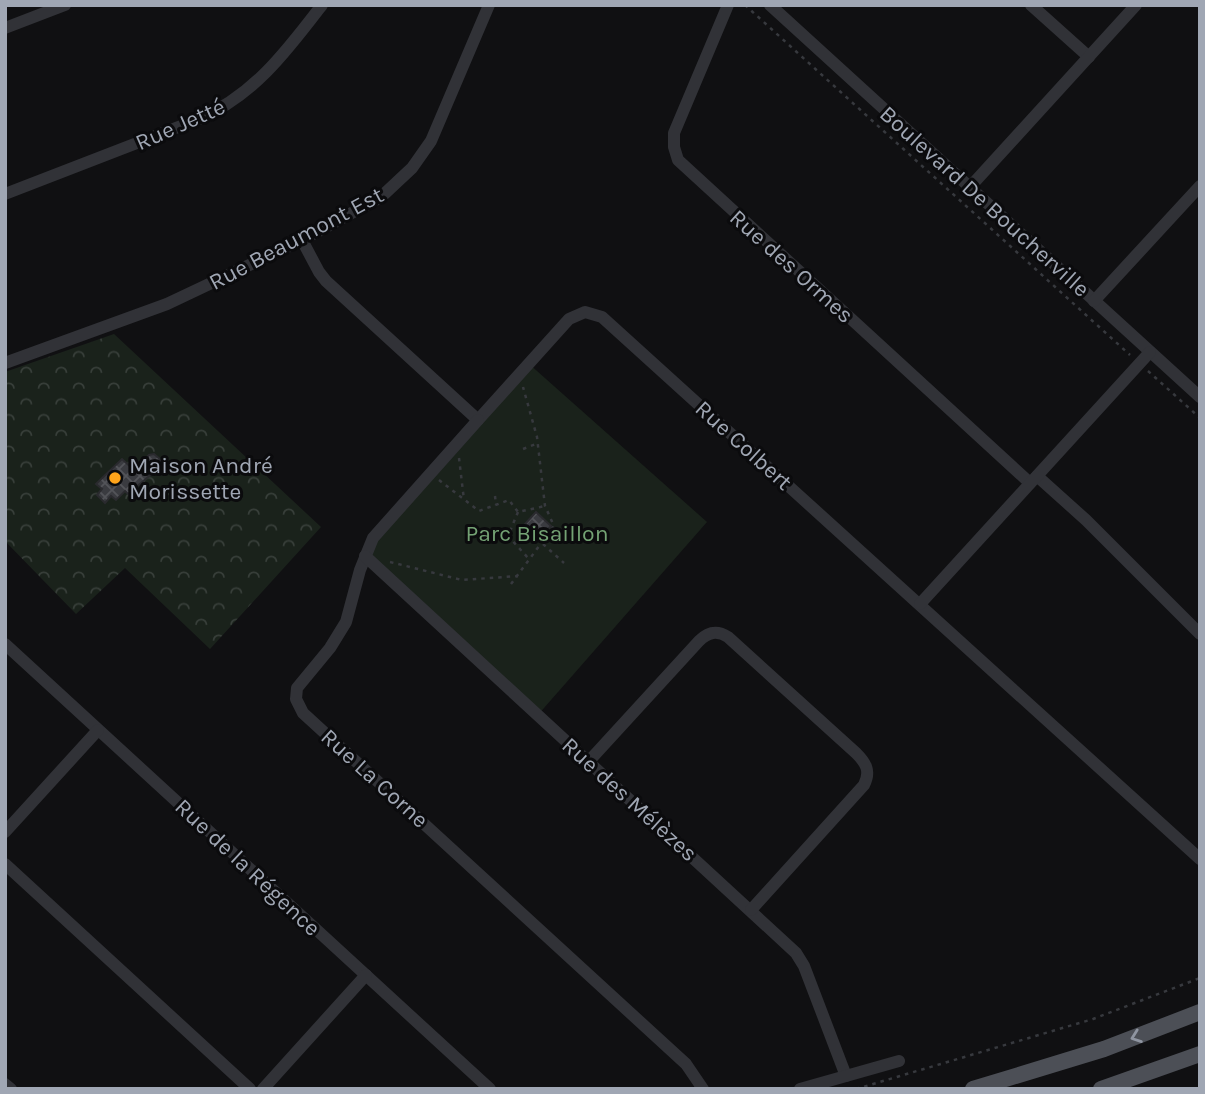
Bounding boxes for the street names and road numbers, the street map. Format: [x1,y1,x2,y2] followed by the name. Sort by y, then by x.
[131,93,229,156] street label: Rue Jetté
[874,100,1095,303] street label: Boulevard De Boucherville
[204,181,388,296] street label: Rue Beaumont Est
[724,204,859,329] street label: Rue des Ormes
[690,395,798,496] street label: Rue Colbert
[316,723,434,834] street label: Rue La Corne
[556,732,703,867] street label: Rue des Mélèzes
[169,793,326,942] street label: Rue de la Régence

